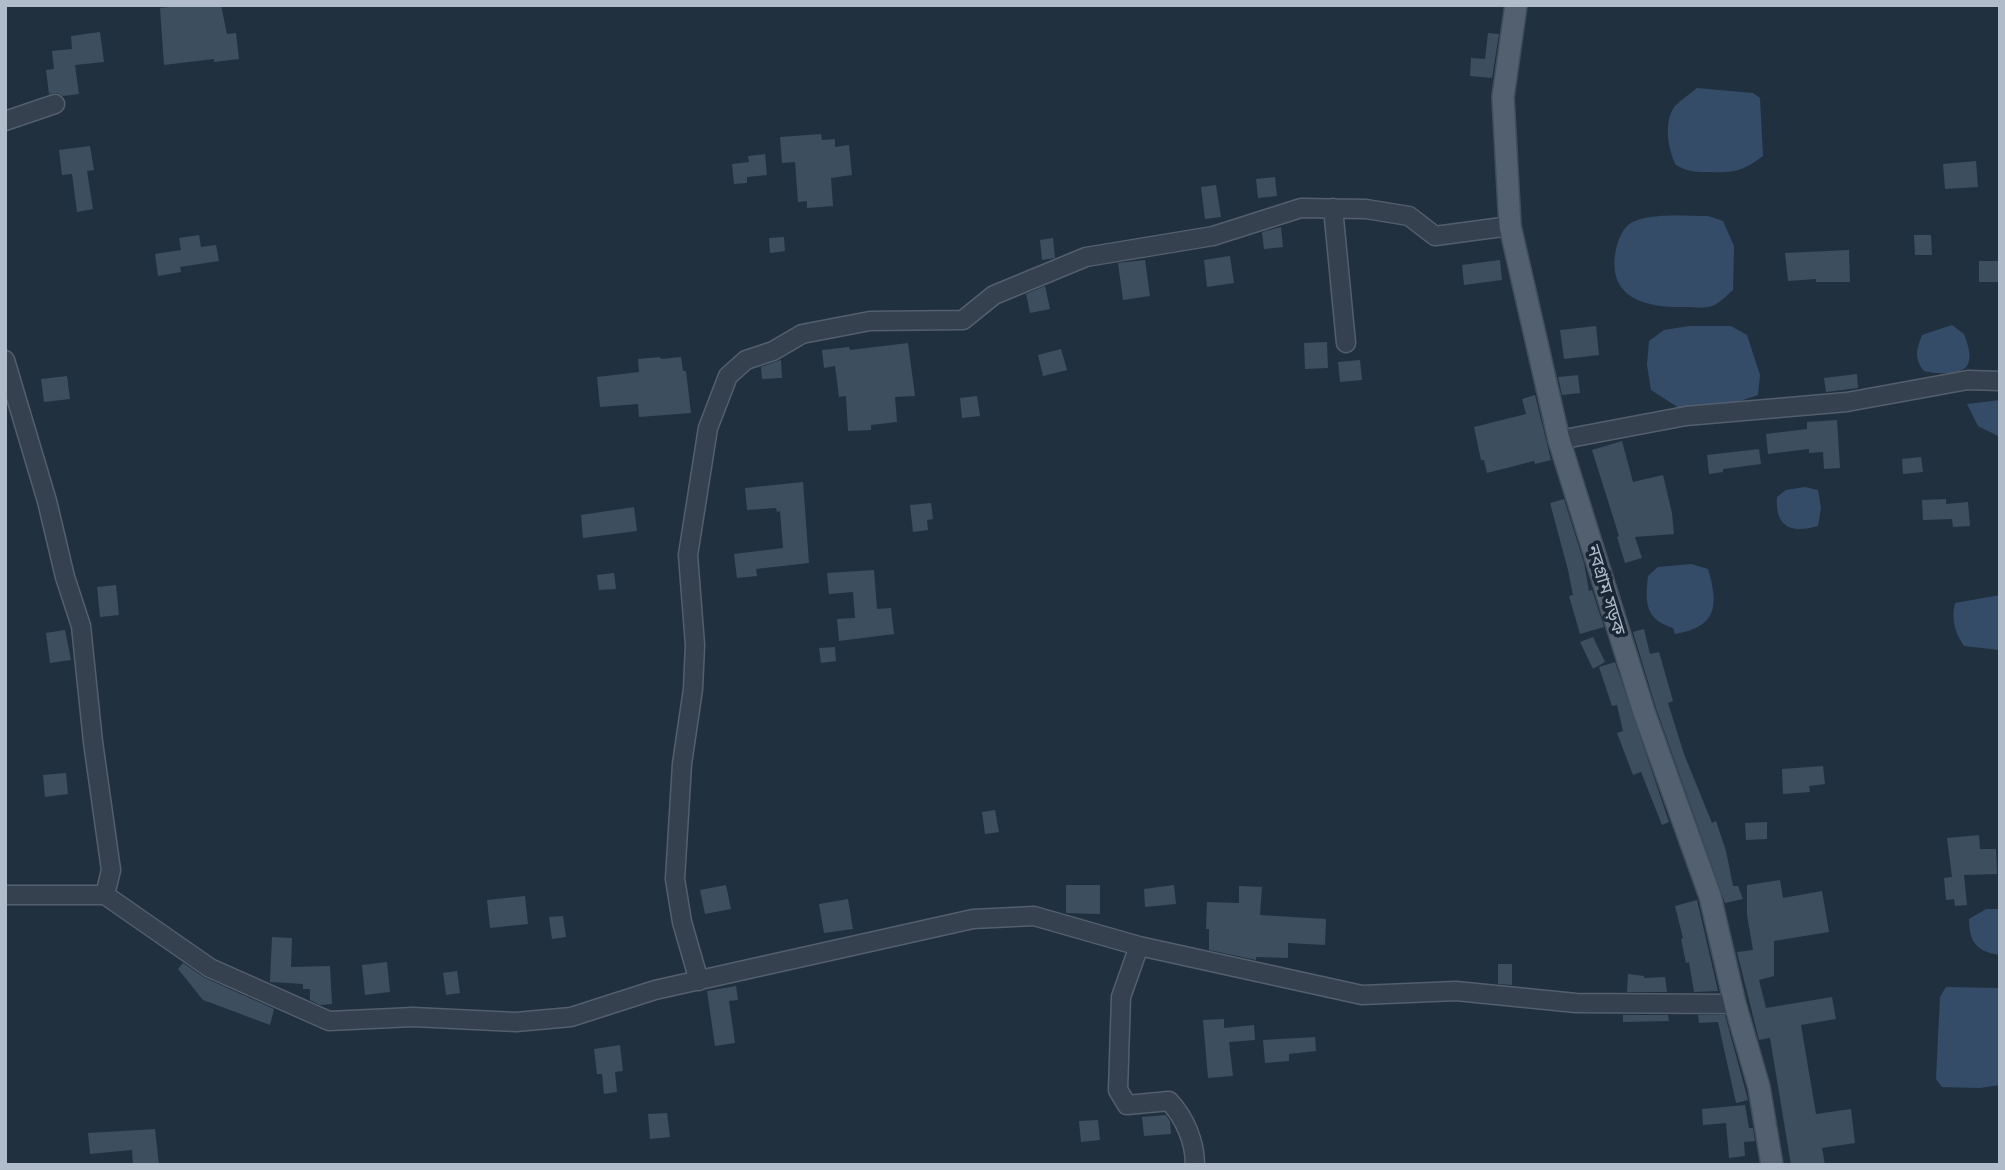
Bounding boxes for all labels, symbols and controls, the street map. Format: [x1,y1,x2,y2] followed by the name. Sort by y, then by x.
[1582,542,1630,638] street label: নবগ্রাম সড়ক

